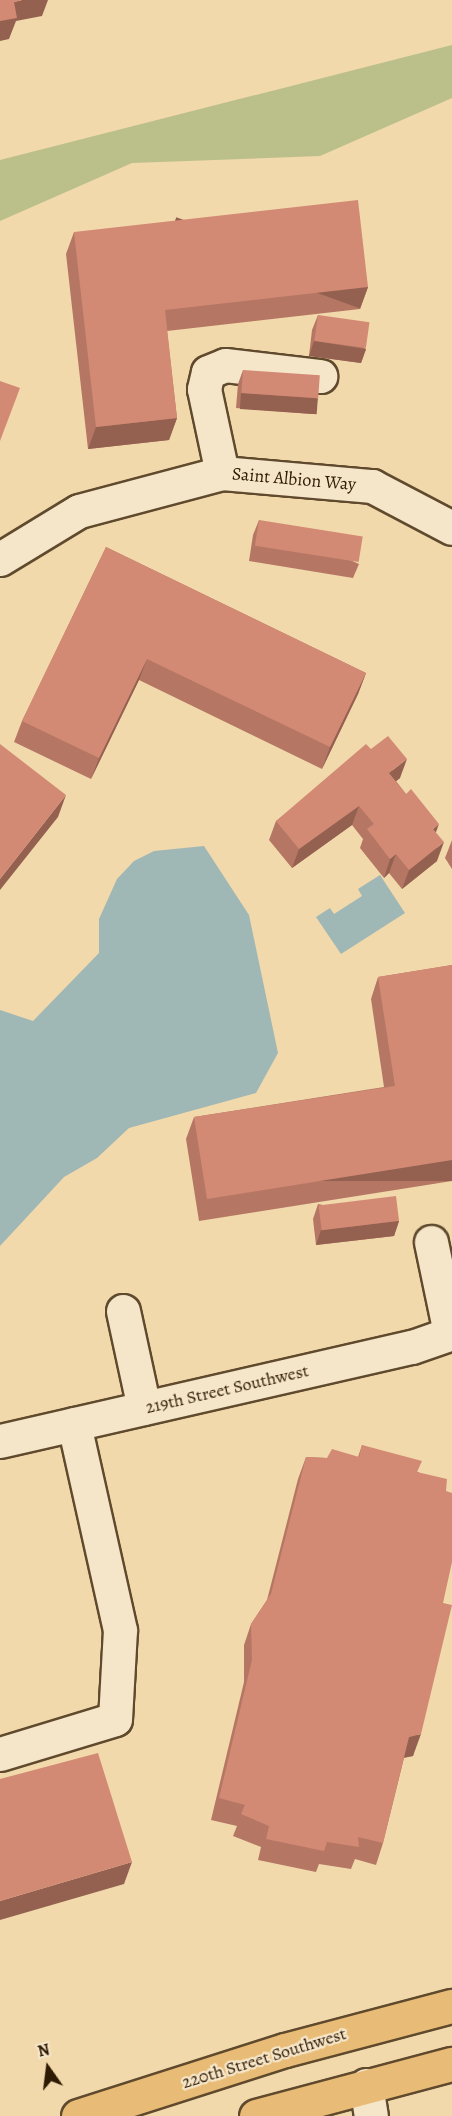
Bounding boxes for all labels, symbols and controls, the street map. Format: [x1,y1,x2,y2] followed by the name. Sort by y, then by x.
[231,463,357,495] street label: Saint Albion Way
[143,1360,311,1418] street label: 219th Street Southwest
[179,2023,349,2093] street label: 220th Street Southwest
[18,2038,78,2098] north arrow
[35,2038,52,2063] text: N

